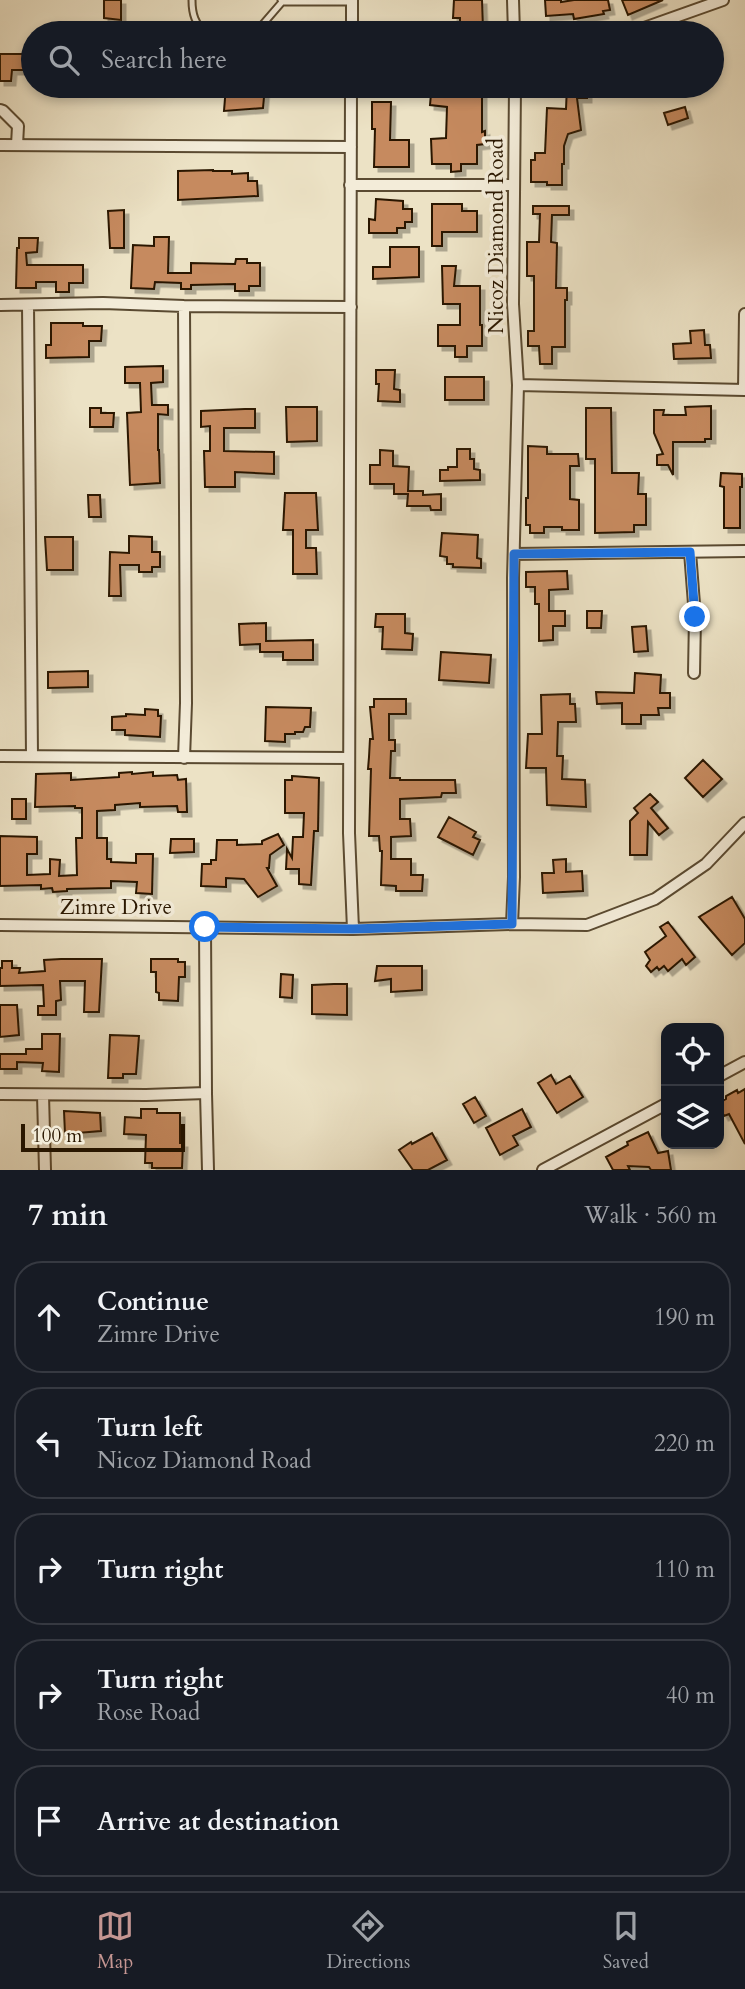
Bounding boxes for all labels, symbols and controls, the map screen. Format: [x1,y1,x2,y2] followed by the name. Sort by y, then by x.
[21,21,724,98] search box
[45,41,83,79] icon: search
[101,42,227,77] text: Search here
[482,138,511,334] street label: Nicoz Diamond Road
[679,601,710,632] route end
[60,893,172,922] street label: Zimre Drive
[189,911,220,942] route start
[661,1023,724,1149] map controls
[661,1023,724,1086] button: locate
[661,1086,724,1149] button: layers
[21,1121,186,1153] scale bar
[32,1123,82,1149] text: 100 m
[28,1195,108,1236] text: 7 min
[584,1200,717,1231] text: Walk · 560 m
[97,1284,209,1319] text: Continue
[30,1298,68,1336] icon: ahead
[654,1302,715,1333] text: 190 m
[97,1319,220,1350] text: Zimre Drive
[97,1410,202,1445] text: Turn left
[30,1424,68,1462] icon: left
[654,1428,715,1459] text: 220 m
[97,1445,311,1476] text: Nicoz Diamond Road
[30,1550,68,1588] icon: right
[97,1552,224,1587] text: Turn right
[654,1554,715,1585] text: 110 m
[97,1662,224,1697] text: Turn right
[30,1676,68,1714] icon: right
[666,1680,715,1711] text: 40 m
[97,1697,200,1728] text: Rose Road
[30,1802,68,1840] icon: arrive
[97,1804,340,1839] text: Arrive at destination
[96,1907,134,1975] tab: Map
[327,1907,410,1975] tab: Directions
[603,1907,649,1975] tab: Saved

